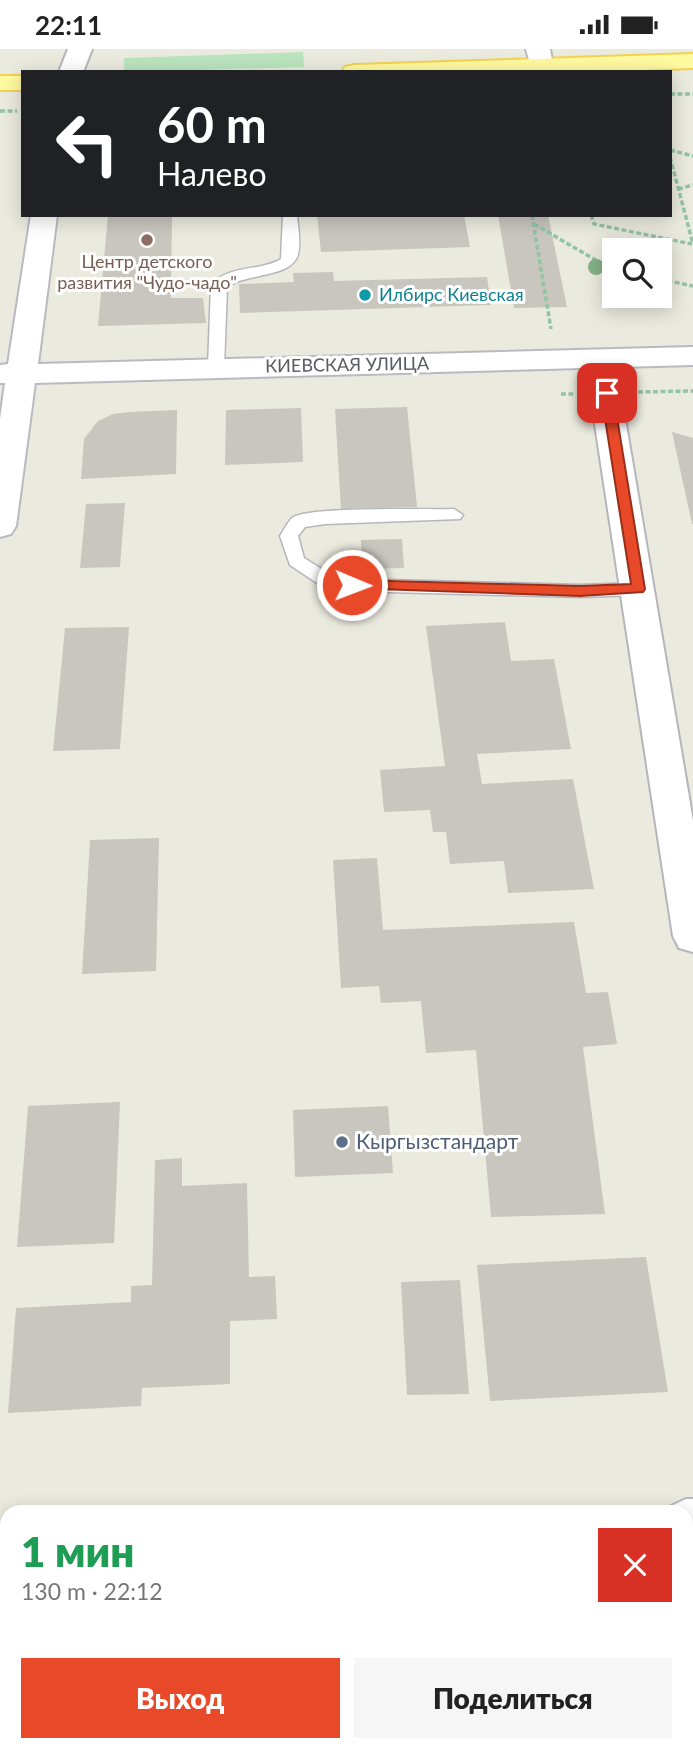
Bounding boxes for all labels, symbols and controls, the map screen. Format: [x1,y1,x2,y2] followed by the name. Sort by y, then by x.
[35,9,102,41] text: 22:11
[157,95,267,153] text: 60 m
[42,98,133,189] icon: left
[157,154,267,193] text: Налево
[139,232,155,248] marker: Центр детского развития "Чудо-чадо"
[602,238,672,308] map controls
[602,238,672,308] button: search
[57,250,237,293] place label: Центр детского развития "Чудо-чадо"
[379,283,524,305] place label: Илбирс Киевская
[357,287,373,303] marker: Илбирс Киевская
[265,352,430,376] street label: КИЕВСКАЯ УЛИЦА
[577,363,637,423] pin
[588,374,626,412] icon: arrive
[315,548,389,622] position arrow
[356,1128,519,1153] place label: Кыргызстандарт
[334,1134,350,1150] marker: Кыргызстандарт
[21,1526,135,1576] text: 1 мин
[598,1528,672,1602] button: close
[21,1577,163,1605] text: 130 m · 22:12
[21,1658,340,1738] button: Выход
[354,1658,672,1738] button: Поделиться

